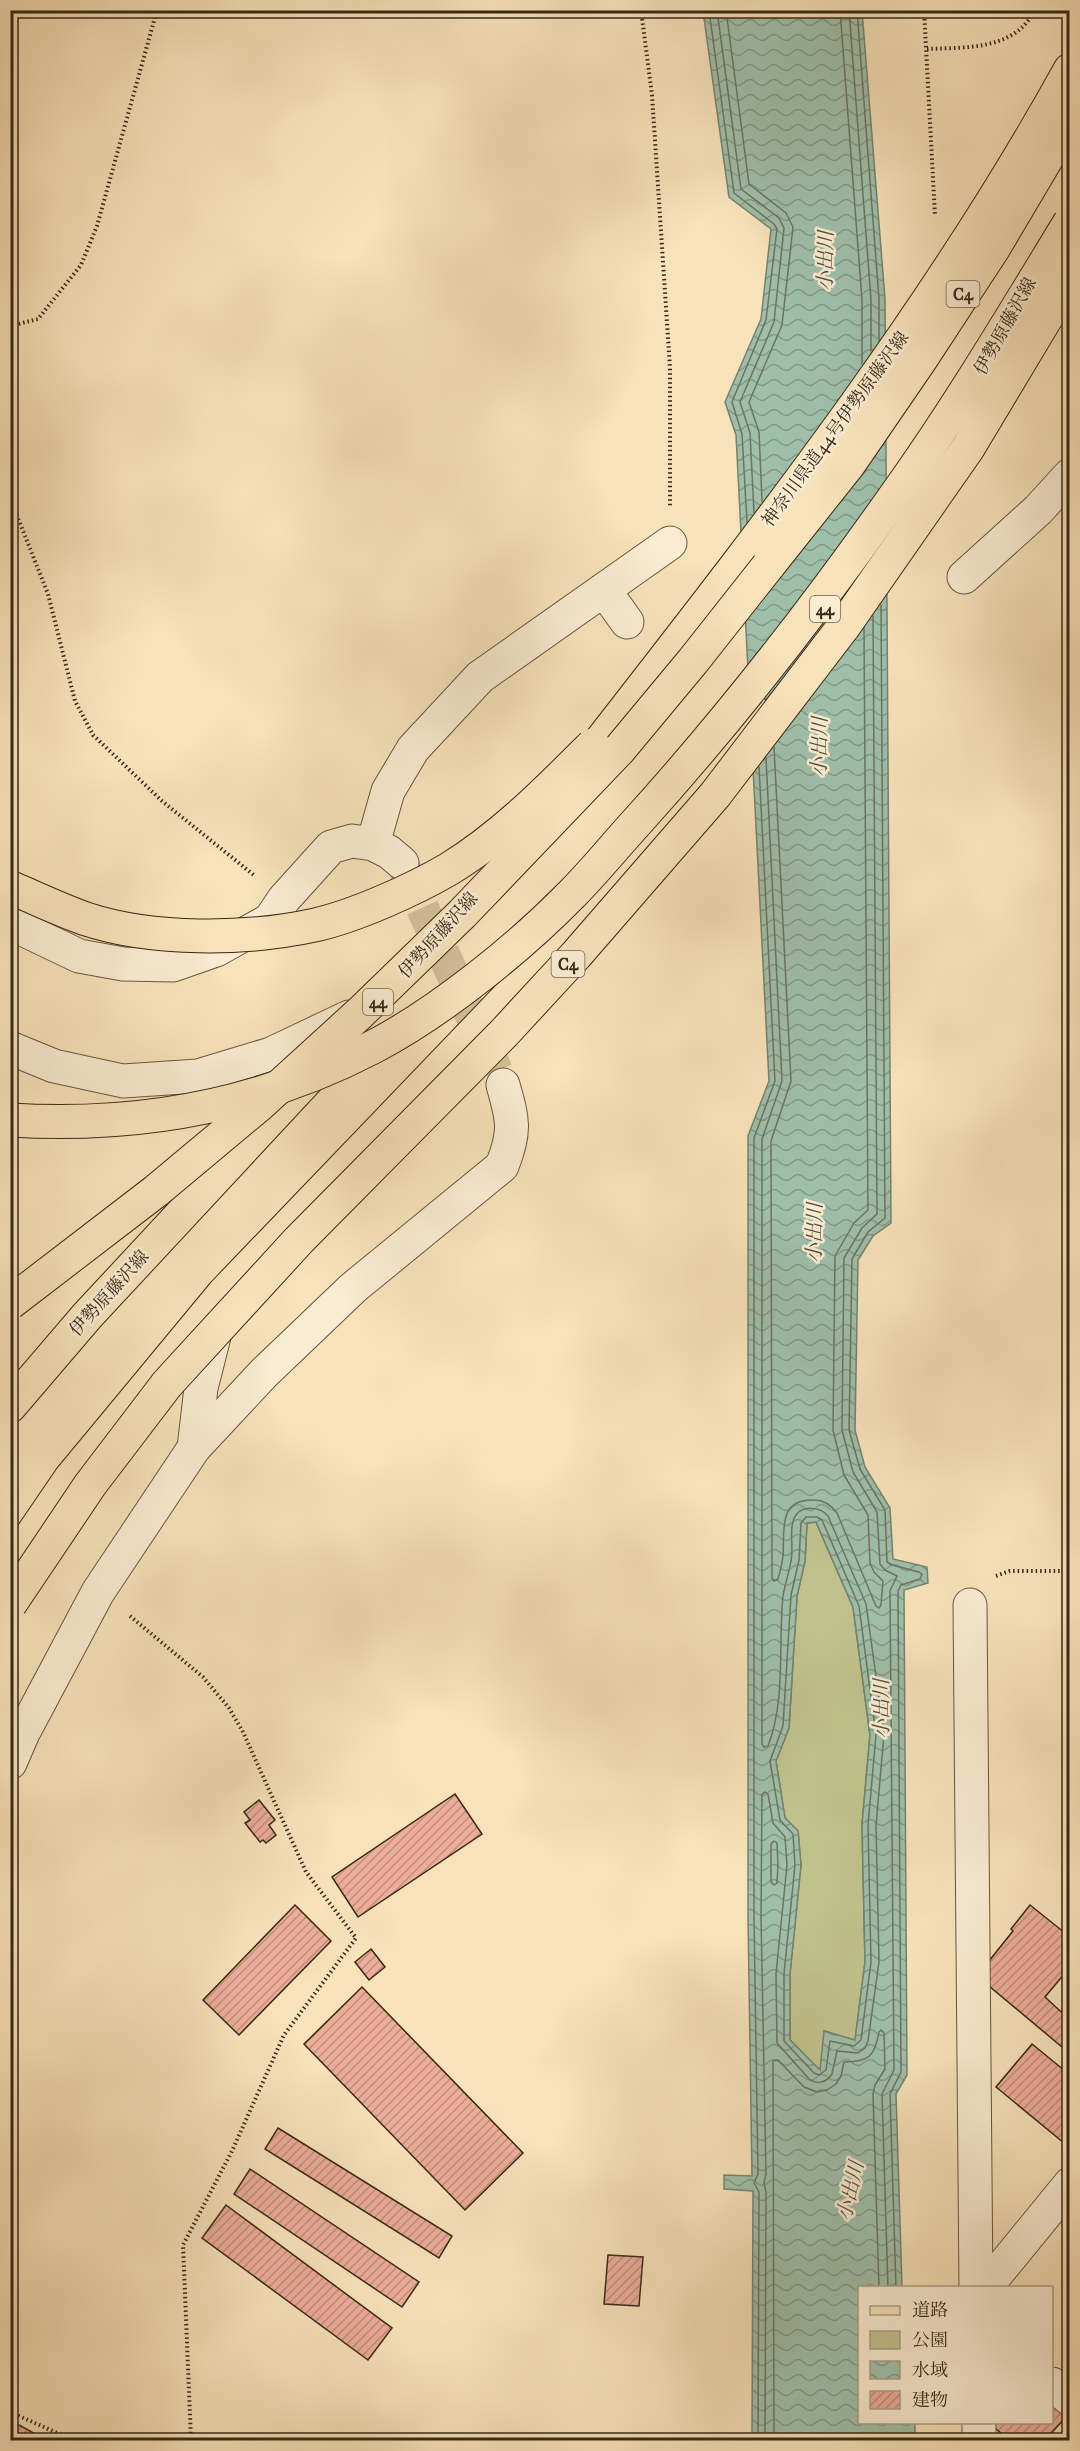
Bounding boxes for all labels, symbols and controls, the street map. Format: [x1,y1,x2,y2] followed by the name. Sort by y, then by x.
[812,229,838,291] water label: 小出川
[969,273,1041,379] street label: 伊勢原藤沢線
[946,281,980,307] road number: C4
[757,327,913,531] street label: 神奈川県道44号伊勢原藤沢線
[810,596,840,622] road number: 44
[806,715,832,777] water label: 小出川
[394,888,482,982] street label: 伊勢原藤沢線
[552,951,584,977] road number: C4
[363,989,393,1015] road number: 44
[801,1201,827,1263] water label: 小出川
[65,1246,153,1340] street label: 伊勢原藤沢線
[869,1677,893,1739] water label: 小出川
[832,2157,869,2223] water label: 小出川
[858,2286,1053,2424] legend
[912,2299,948,2321] text: 道路
[912,2329,948,2351] text: 公園
[912,2359,948,2381] text: 水域
[912,2389,948,2411] text: 建物

